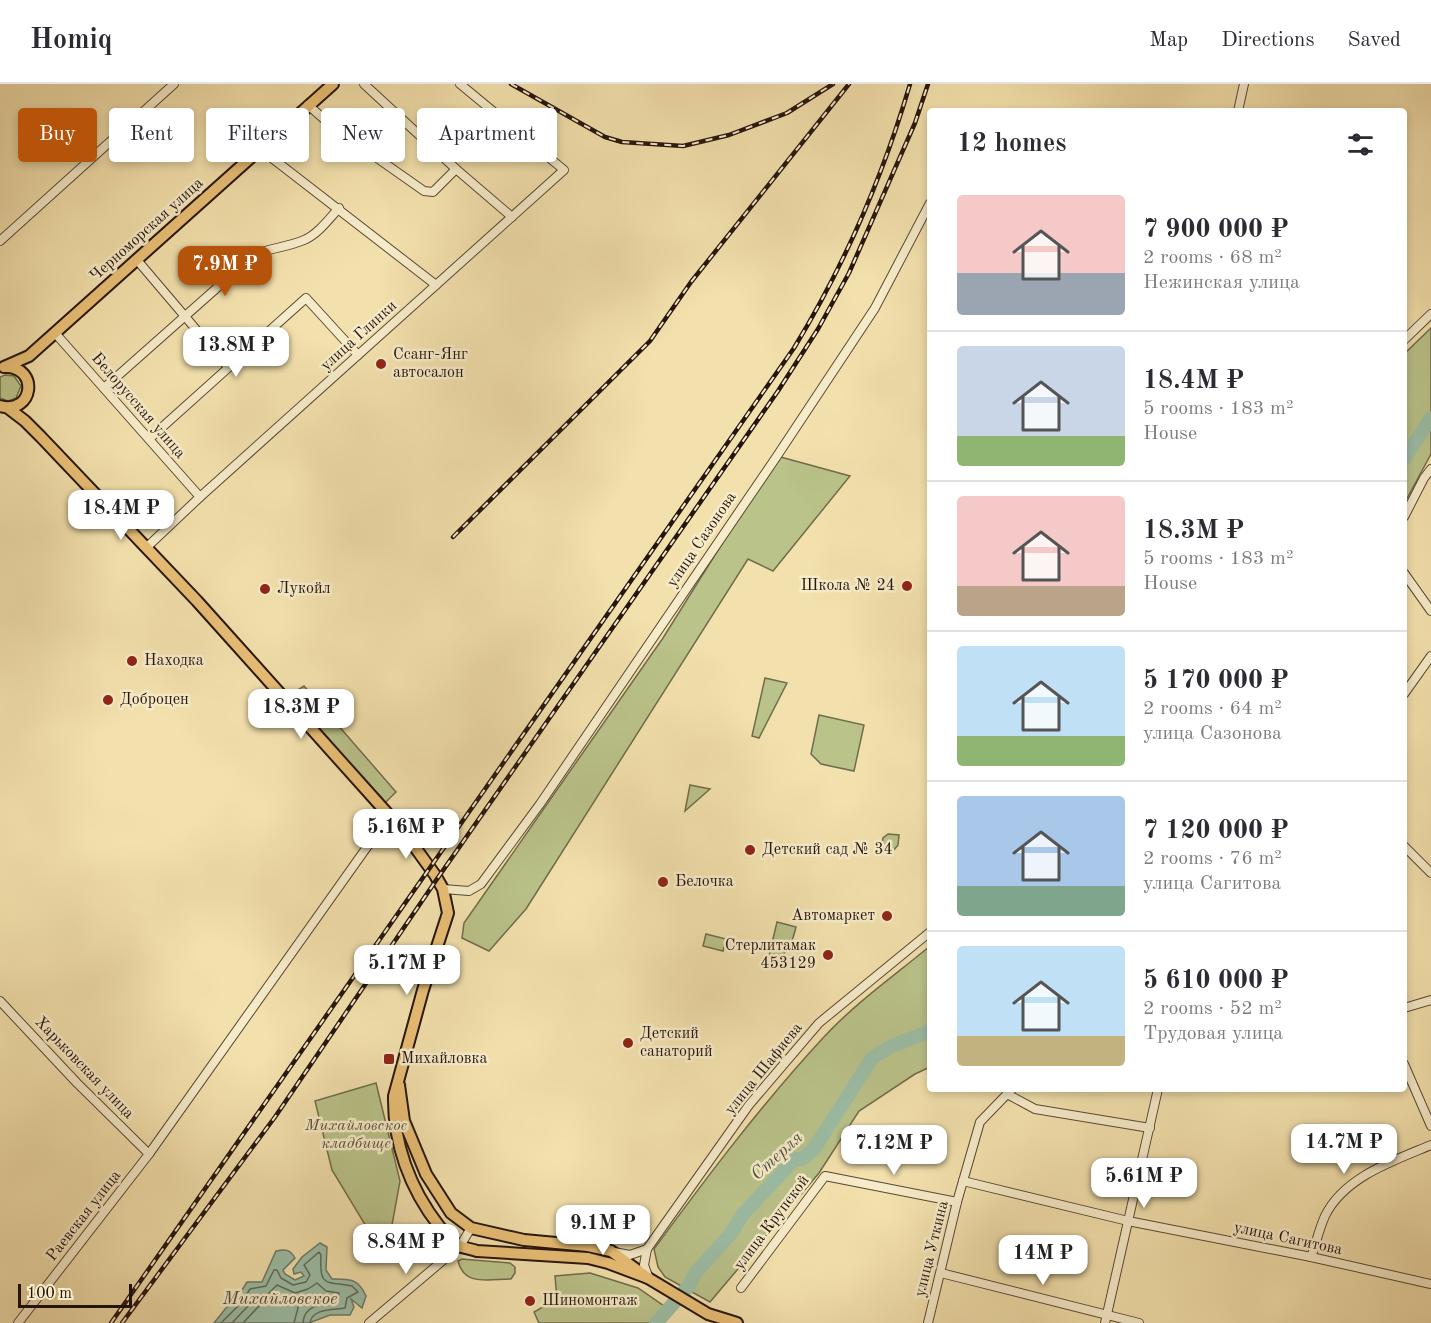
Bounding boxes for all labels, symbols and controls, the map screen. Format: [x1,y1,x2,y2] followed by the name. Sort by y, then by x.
[30,27,113,55] text: Homiq
[1149,30,1188,51] text: Map
[1221,30,1315,51] text: Directions
[1348,30,1401,51] text: Saved
[18,108,97,162] chip: Buy
[109,108,194,162] chip: Rent
[206,108,309,162] chip: Filters
[321,108,405,162] chip: New
[417,108,557,162] chip: Apartment
[1344,128,1377,161] icon: filters
[957,131,1066,157] text: 12 homes
[87,175,207,285] street label: Черноморская улица
[1143,217,1289,243] text: 7 900 000 ₽
[1005,219,1077,291] icon: home
[176,246,274,297] pin: 7.9M ₽
[1143,248,1282,268] text: 2 rooms · 68 m²
[192,255,258,275] text: 7.9M ₽
[1143,273,1300,293] text: Нежинская улица
[318,298,400,374] street label: улица Глинки
[181,327,291,378] pin: 13.8M ₽
[197,336,275,356] text: 13.8M ₽
[393,347,468,381] place label: Ссанг-Янг автосалон
[88,350,188,462] street label: Белорусская улица
[374,357,388,371] marker: Ссанг-Янг автосалон
[1143,368,1244,394] text: 18.4M ₽
[1005,370,1077,442] icon: home
[1143,399,1293,419] text: 5 rooms · 183 m²
[1143,424,1197,444] text: House
[664,489,740,591] street label: улица Сазонова
[66,490,176,541] pin: 18.4M ₽
[82,499,160,519] text: 18.4M ₽
[1143,518,1244,544] text: 18.3M ₽
[1005,520,1077,592] icon: home
[1143,549,1293,569] text: 5 rooms · 183 m²
[1143,574,1197,594] text: House
[801,578,895,594] place label: Школа № 24
[900,579,914,593] marker: Школа № 24
[277,581,331,597] place label: Лукойл
[258,582,272,596] marker: Лукойл
[144,653,204,669] place label: Находка
[125,654,139,668] marker: Находка
[1143,668,1289,694] text: 5 170 000 ₽
[1005,670,1077,742] icon: home
[246,689,356,740] pin: 18.3M ₽
[120,692,189,708] place label: Доброцен
[101,693,115,707] marker: Доброцен
[262,698,340,718] text: 18.3M ₽
[1143,699,1282,719] text: 2 rooms · 64 m²
[1143,724,1282,744] text: улица Сазонова
[351,809,461,860] pin: 5.16M ₽
[367,818,445,838] text: 5.16M ₽
[1143,818,1289,844] text: 7 120 000 ₽
[1005,820,1077,892] icon: home
[762,842,893,858] place label: Детский сад № 34
[743,843,757,857] marker: Детский сад № 34
[1143,849,1282,869] text: 2 rooms · 76 m²
[675,874,734,890] place label: Белочка
[1143,874,1281,894] text: улица Сагитова
[656,875,670,889] marker: Белочка
[791,908,875,924] place label: Автомаркет
[880,909,894,923] marker: Автомаркет
[725,938,816,972] place label: Стерлитамак 453129
[352,945,462,996] pin: 5.17M ₽
[821,948,835,962] marker: Стерлитамак 453129
[368,954,446,974] text: 5.17M ₽
[1143,968,1289,994] text: 5 610 000 ₽
[1005,970,1077,1042] icon: home
[1143,999,1282,1019] text: 2 rooms · 52 m²
[31,1014,137,1122] street label: Харьковская улица
[722,1020,806,1118] street label: улица Шафиева
[1143,1024,1283,1044] text: Трудовая улица
[640,1026,713,1060] place label: Детский санаторий
[621,1036,635,1050] marker: Детский санаторий
[401,1051,488,1067] place label: Михайловка
[382,1052,396,1066] marker: Михайловка
[304,1118,408,1152] park label: Михайловское кладбище
[1289,1124,1399,1175] pin: 14.7M ₽
[839,1125,949,1176] pin: 7.12M ₽
[748,1128,807,1184] water label: Стерля
[1305,1133,1383,1153] text: 14.7M ₽
[855,1134,933,1154] text: 7.12M ₽
[1089,1158,1199,1209] pin: 5.61M ₽
[44,1167,124,1264] street label: Раевская улица
[1105,1167,1183,1187] text: 5.61M ₽
[731,1173,813,1273] street label: улица Крупской
[912,1199,952,1299] street label: улица Уткина
[554,1205,652,1256] pin: 9.1M ₽
[570,1214,636,1234] text: 9.1M ₽
[1232,1220,1344,1258] street label: улица Сагитова
[351,1224,461,1275] pin: 8.84M ₽
[367,1233,445,1253] text: 8.84M ₽
[1001,1235,1085,1286] pin: 14M ₽
[1013,1244,1073,1264] text: 14M ₽
[18,1281,132,1308] scale bar
[27,1286,72,1302] text: 100 m
[221,1290,338,1308] water label: Михайловское
[542,1293,638,1309] place label: Шиномонтаж
[523,1294,537,1308] marker: Шиномонтаж

